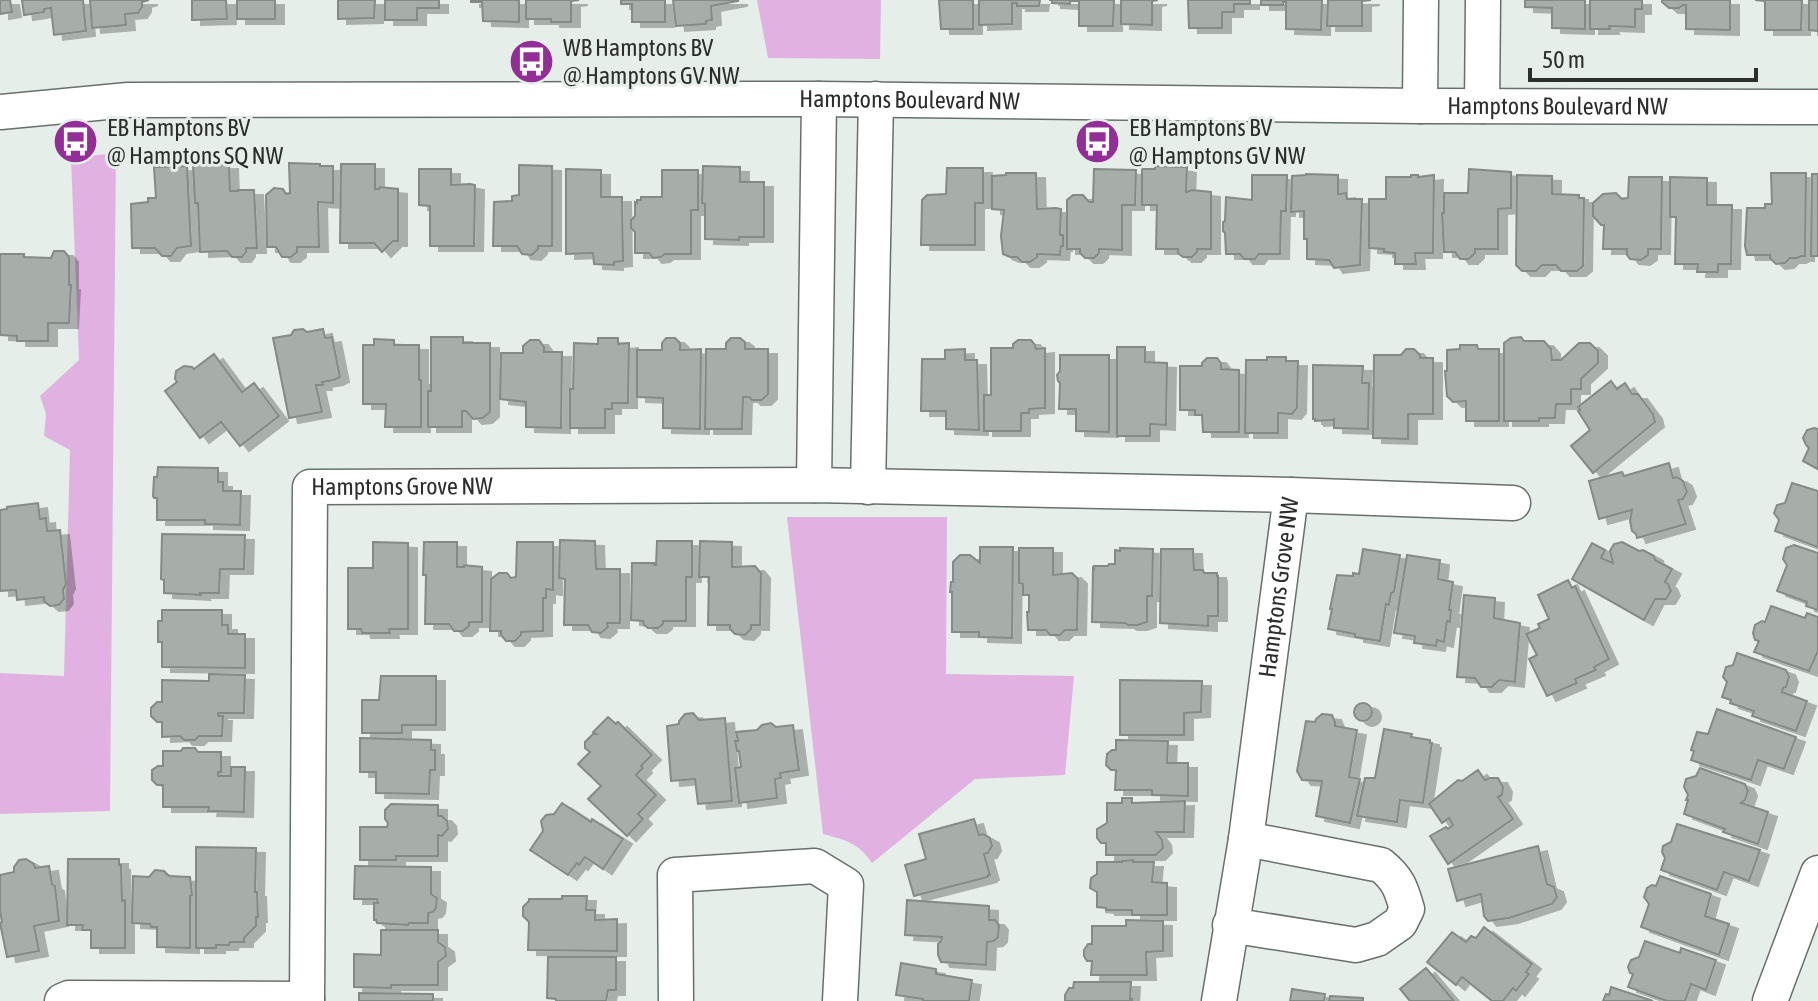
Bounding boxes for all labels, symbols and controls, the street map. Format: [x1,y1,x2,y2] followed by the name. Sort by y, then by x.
[1530,32,1756,82] scale bar
[563,34,740,89] place label: WB Hamptons BV @ Hamptons GV NW
[508,38,556,86] bus stop icon: WB Hamptons BV @ Hamptons GV NW
[1542,46,1585,73] text: 50 m
[799,85,1020,114] street label: Hamptons Boulevard NW
[1447,92,1668,120] street label: Hamptons Boulevard NW
[107,114,284,169] place label: EB Hamptons BV @ Hamptons SQ NW
[1129,114,1306,169] place label: EB Hamptons BV @ Hamptons GV NW
[52,118,100,166] bus stop icon: EB Hamptons BV @ Hamptons SQ NW
[1074,118,1122,166] bus stop icon: EB Hamptons BV @ Hamptons GV NW
[311,472,493,500] street label: Hamptons Grove NW
[1253,495,1304,679] street label: Hamptons Grove NW

